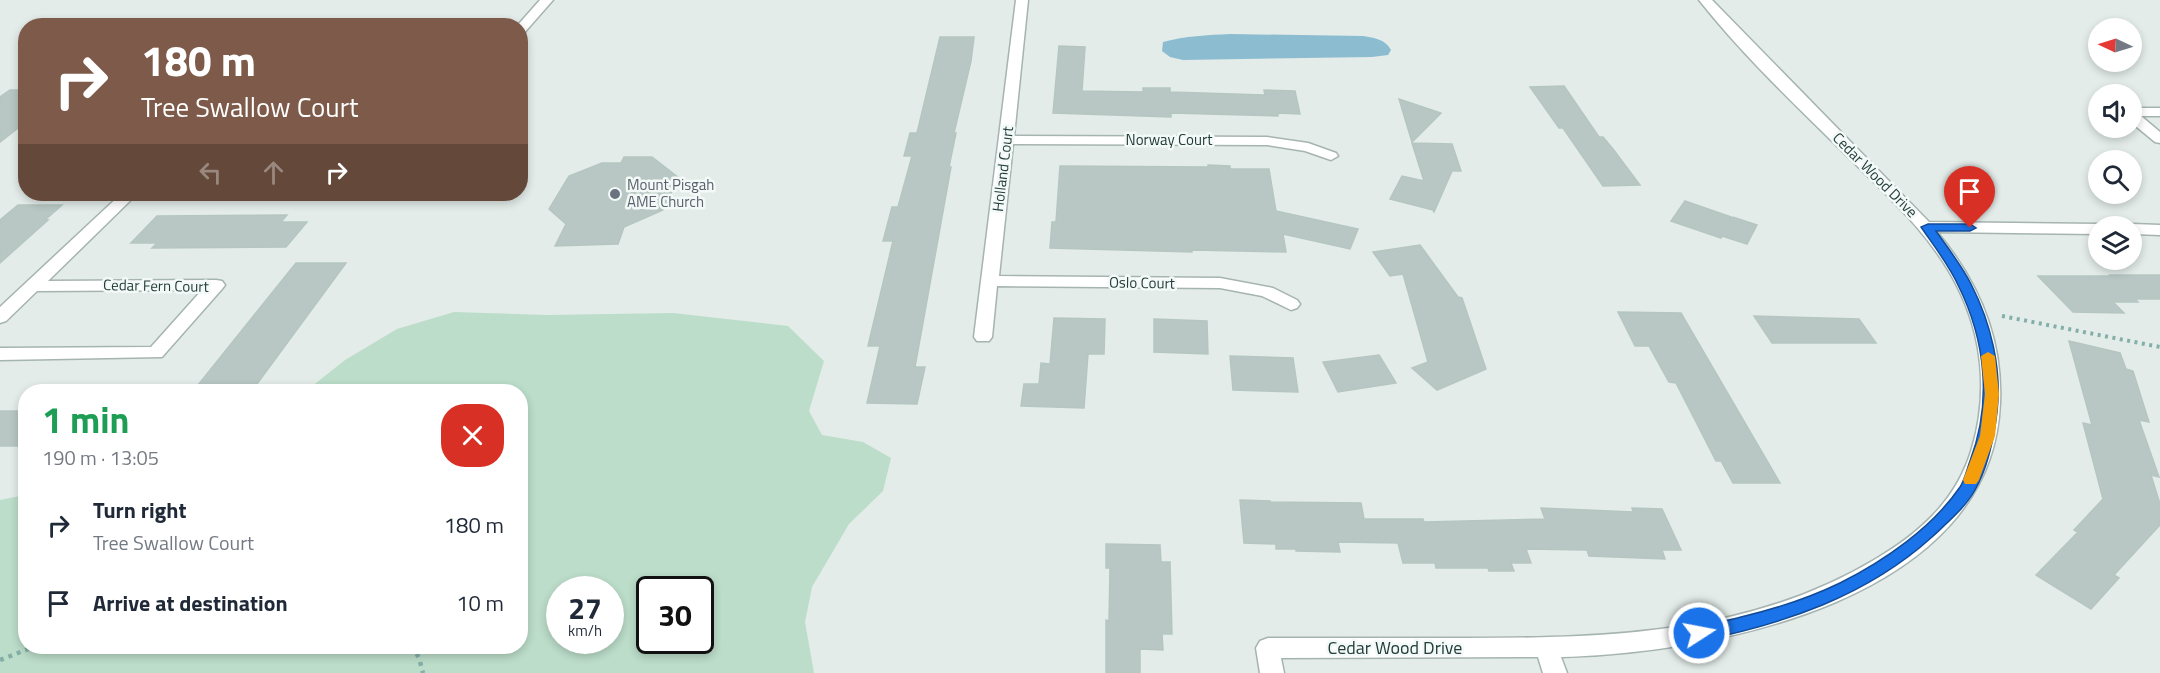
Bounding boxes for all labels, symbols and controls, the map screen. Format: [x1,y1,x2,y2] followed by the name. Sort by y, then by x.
[2088,18,2142,72] north arrow
[2088,18,2142,270] map controls
[141,28,256,92] text: 180 m
[42,42,120,120] icon: right
[2088,84,2142,138] button: sound
[141,86,358,127] text: Tree Swallow Court
[986,124,1019,213] street label: Holland Court
[1827,127,1923,223] street label: Cedar Wood Drive
[1126,128,1213,151] street label: Norway Court
[2088,150,2142,204] button: search
[194,156,227,189] icon: left
[257,156,290,189] icon: ahead
[320,156,353,189] icon: right
[1944,166,1995,228] pin
[627,173,714,213] place label: Mount Pisgah AME Church
[1953,175,1986,208] icon: arrive
[608,187,622,201] marker: Mount Pisgah AME Church
[2088,216,2142,270] button: layers
[1109,270,1176,295] street label: Oslo Court
[103,273,210,298] street label: Cedar Fern Court
[42,392,129,447] text: 1 min
[441,404,504,467] button: close
[42,442,159,473] text: 190 m · 13:05
[93,493,187,527] text: Turn right
[444,508,504,542] text: 180 m
[42,509,75,542] icon: right
[93,527,254,558] text: Tree Swallow Court
[636,576,714,654] speed limit sign: 30
[568,585,602,631] text: 27
[93,586,288,620] text: Arrive at destination
[456,586,504,620] text: 10 m
[42,587,75,620] icon: arrive
[1667,601,1731,665] position arrow
[568,619,602,642] text: km/h
[1328,634,1462,661] street label: Cedar Wood Drive

